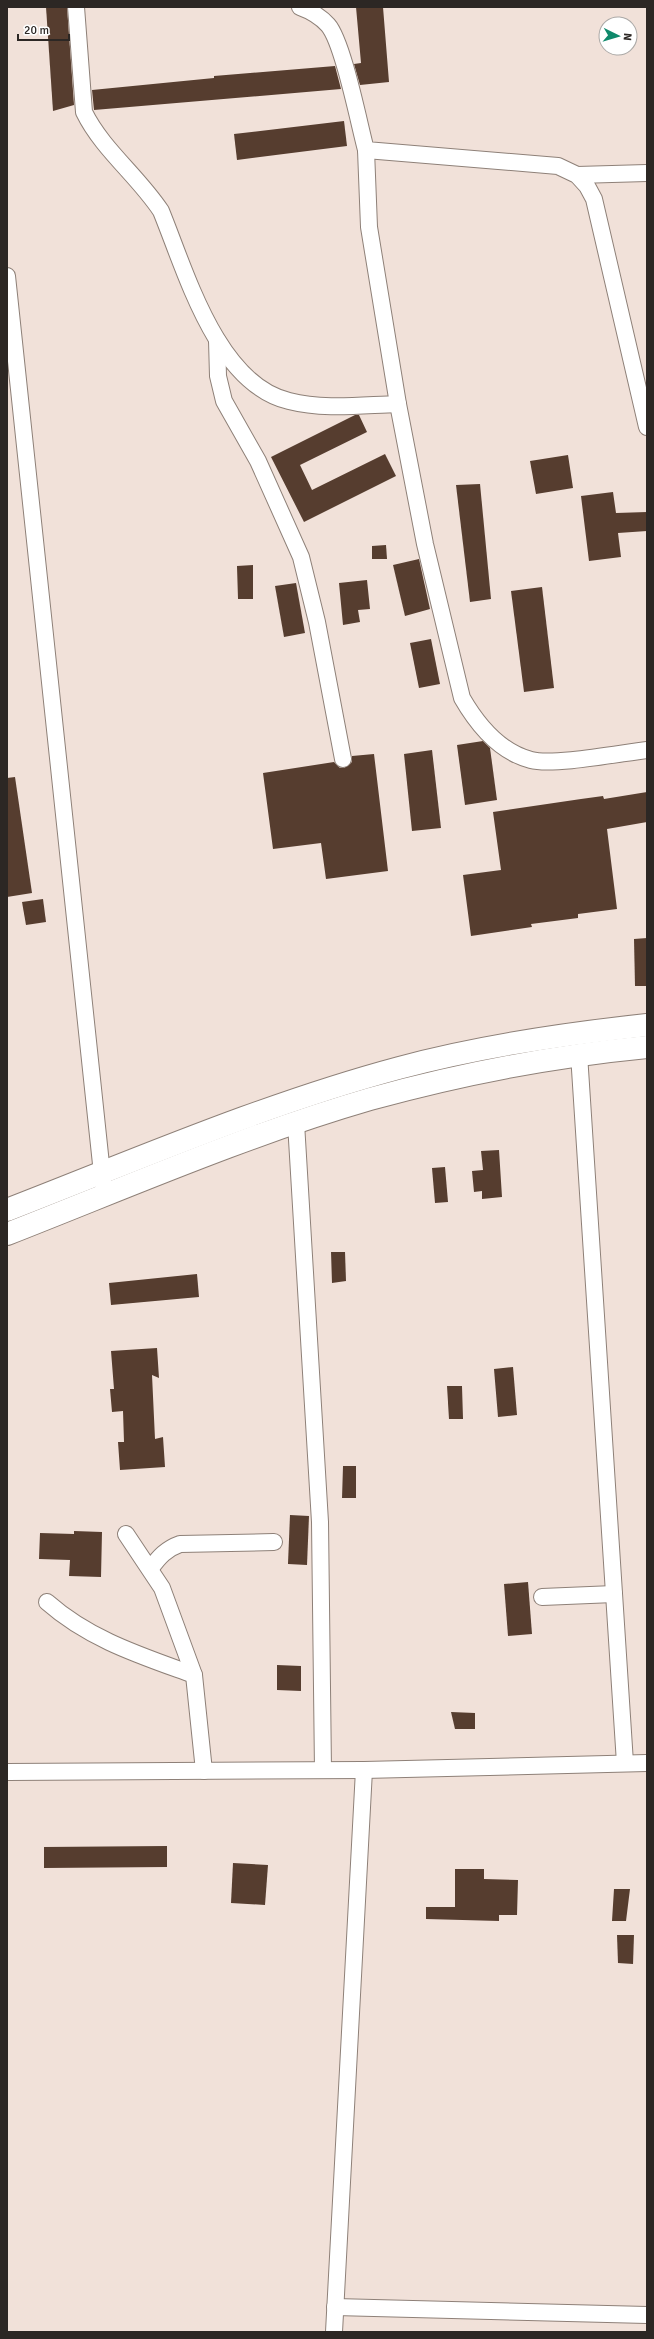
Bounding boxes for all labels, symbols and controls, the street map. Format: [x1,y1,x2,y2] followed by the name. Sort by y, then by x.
[18,16,69,42] scale bar
[598,16,638,56] north arrow
[24,23,49,38] text: 20 m
[621,32,634,41] text: N

